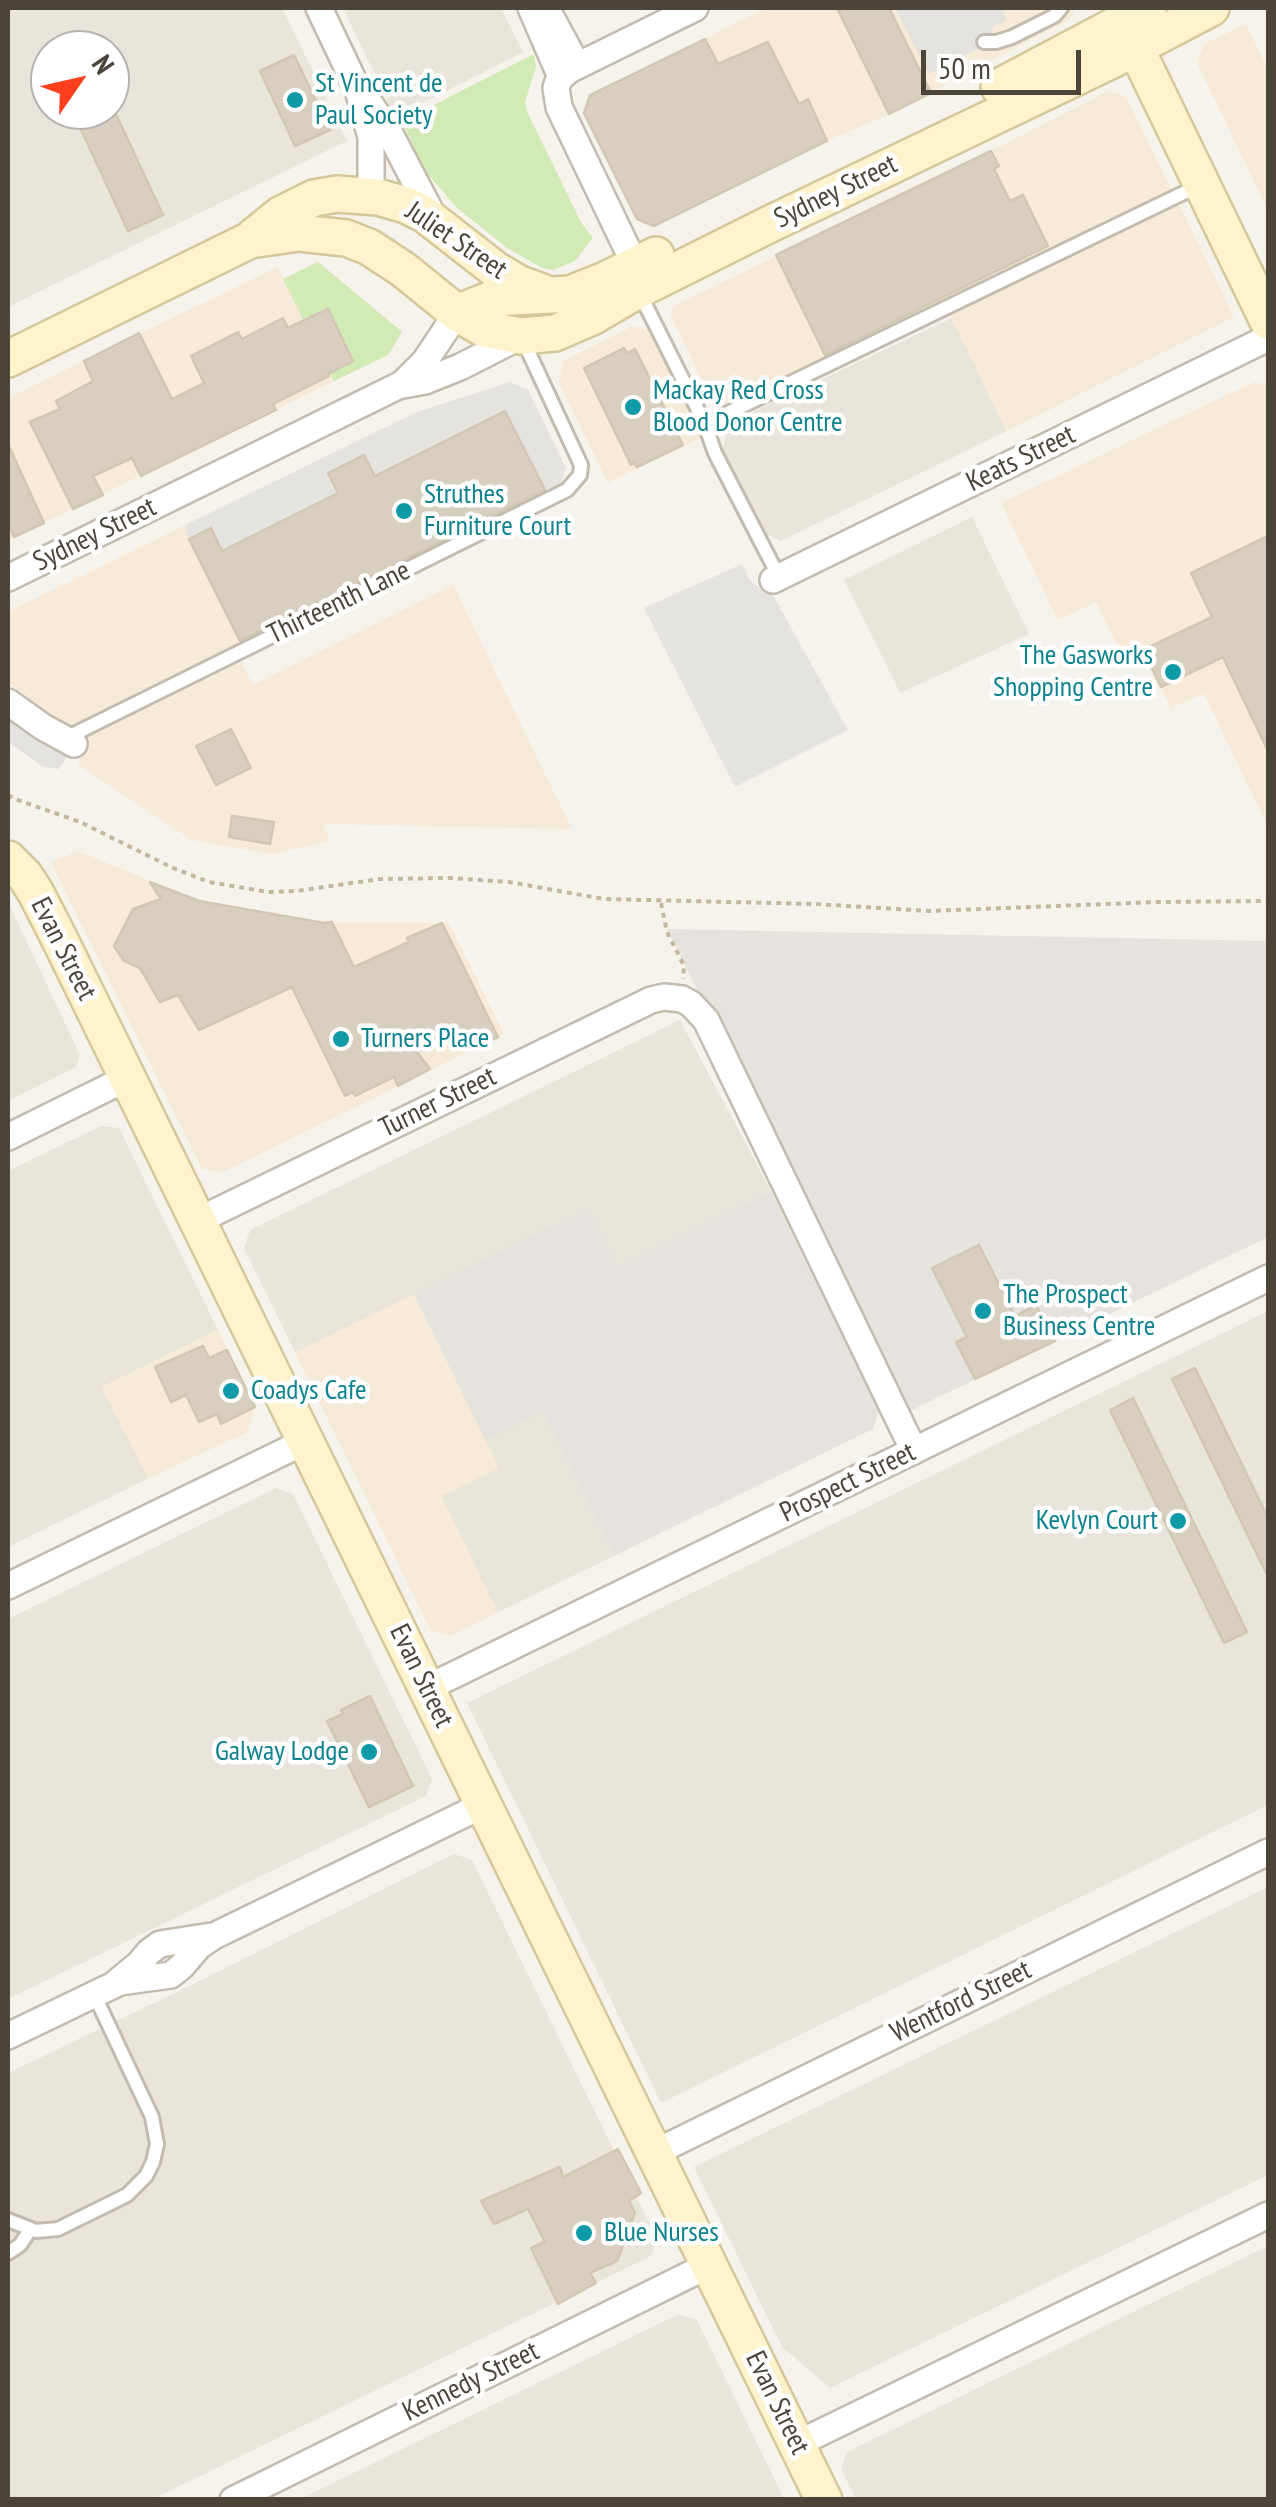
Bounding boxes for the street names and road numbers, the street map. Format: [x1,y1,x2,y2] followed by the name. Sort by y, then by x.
[769,148,903,236] street label: Sydney Street
[399,195,513,287] street label: Juliet Street
[961,418,1081,500] street label: Keats Street
[28,491,162,579] street label: Sydney Street
[262,554,416,652] street label: Thirteenth Lane
[23,892,103,1006] street label: Evan Street
[374,1060,502,1146] street label: Turner Street
[775,1436,921,1530] street label: Prospect Street
[382,1619,460,1733] street label: Evan Street
[885,1954,1037,2050] street label: Wentford Street
[398,2335,544,2429] street label: Kennedy Street
[738,2346,816,2460] street label: Evan Street

